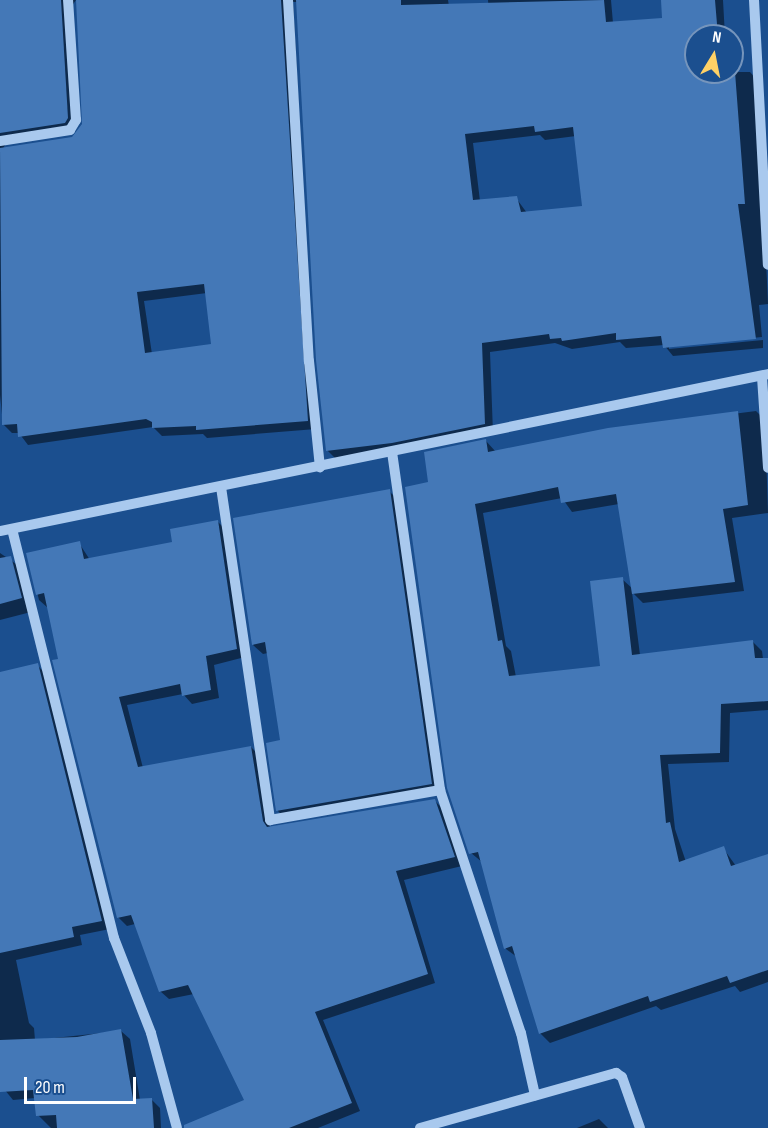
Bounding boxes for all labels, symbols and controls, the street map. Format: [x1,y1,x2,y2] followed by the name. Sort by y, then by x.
[684,24,744,84] north arrow
[711,28,723,48] text: N
[27,1065,140,1103] scale bar
[35,1077,65,1098] text: 20 m

